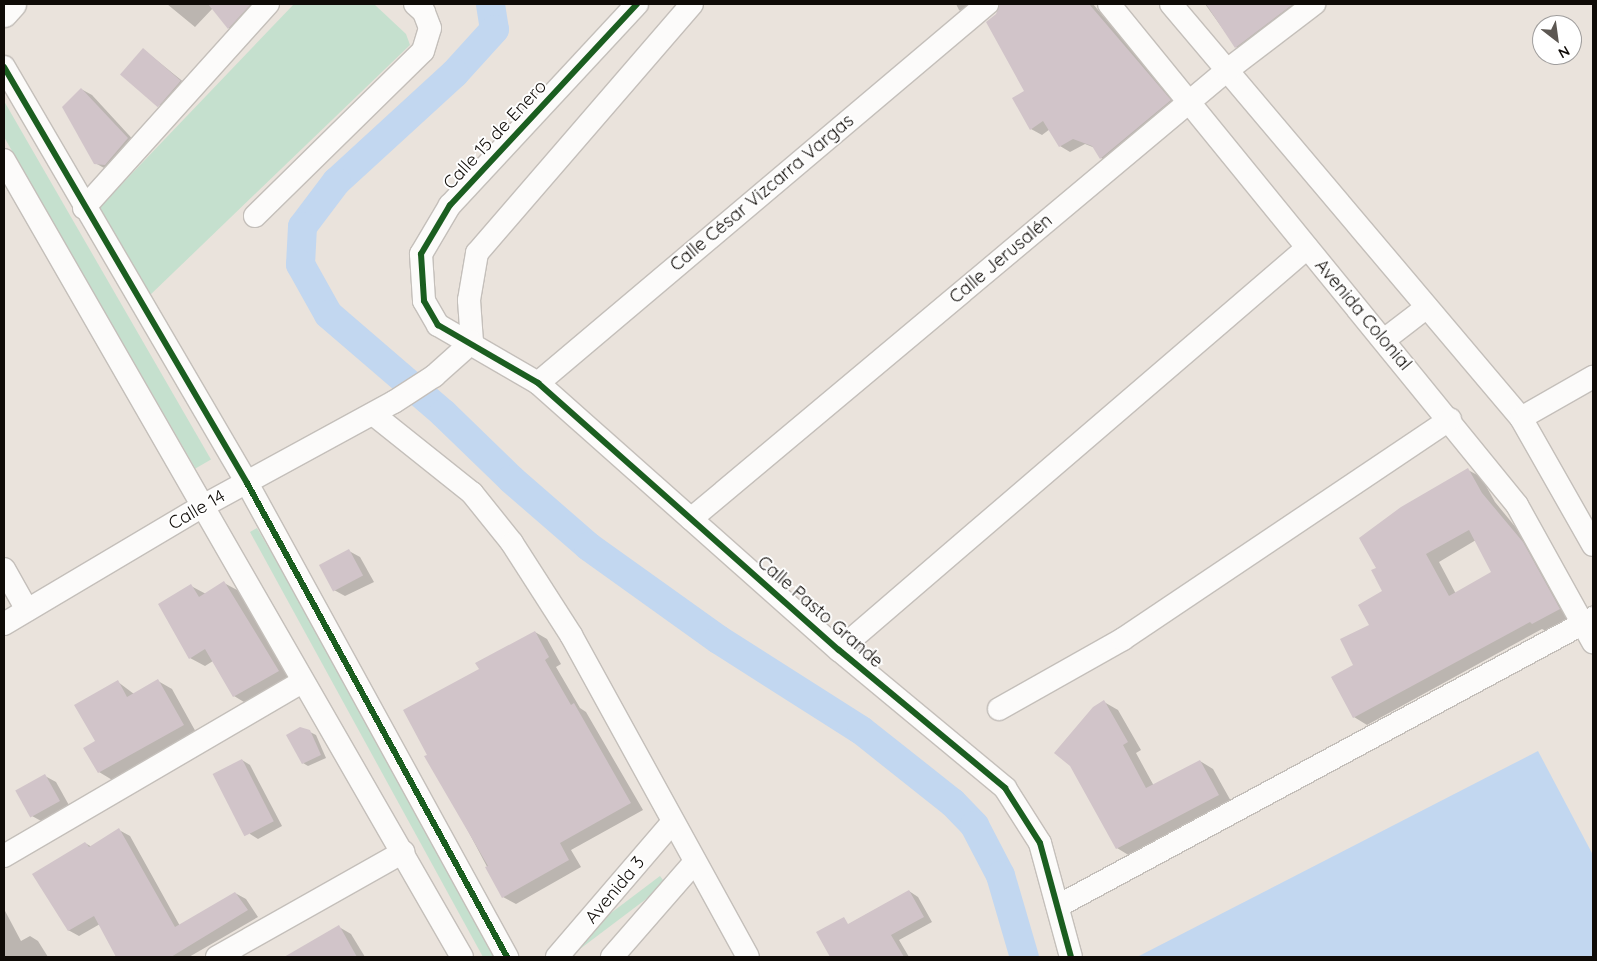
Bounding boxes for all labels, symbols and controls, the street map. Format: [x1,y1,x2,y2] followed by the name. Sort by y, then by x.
[1532,15,1582,65] north arrow
[1555,42,1573,62] text: N
[439,76,551,194] street label: Calle 15 de Enero
[666,110,858,276] street label: Calle César Vizcarra Vargas
[945,210,1057,308] street label: Calle Jerusalén
[1310,255,1416,375] street label: Avenida Colonial
[165,485,229,535] street label: Calle 14
[753,552,887,672] street label: Calle Pasto Grande
[581,852,649,928] street label: Avenida 3

